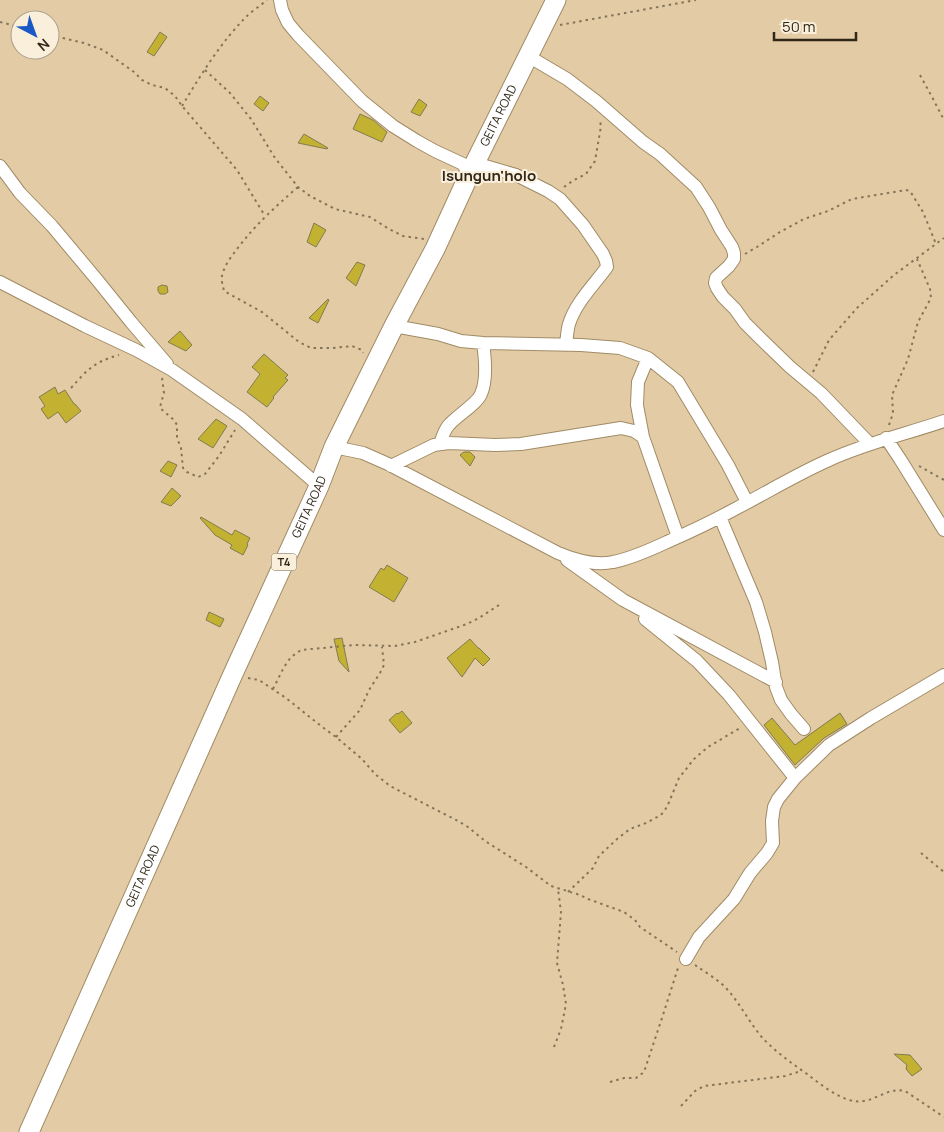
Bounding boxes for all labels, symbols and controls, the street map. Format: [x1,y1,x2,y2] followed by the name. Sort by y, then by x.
[10,10,60,60] north arrow
[774,10,856,42] scale bar
[782,16,816,37] text: 50 m
[34,35,54,56] text: N
[476,82,521,149] street label: GEITA ROAD
[442,165,536,186] district label: Isungun'holo
[287,473,330,541] street label: GEITA ROAD
[272,554,296,570] road number: T4
[121,842,164,910] street label: GEITA ROAD

